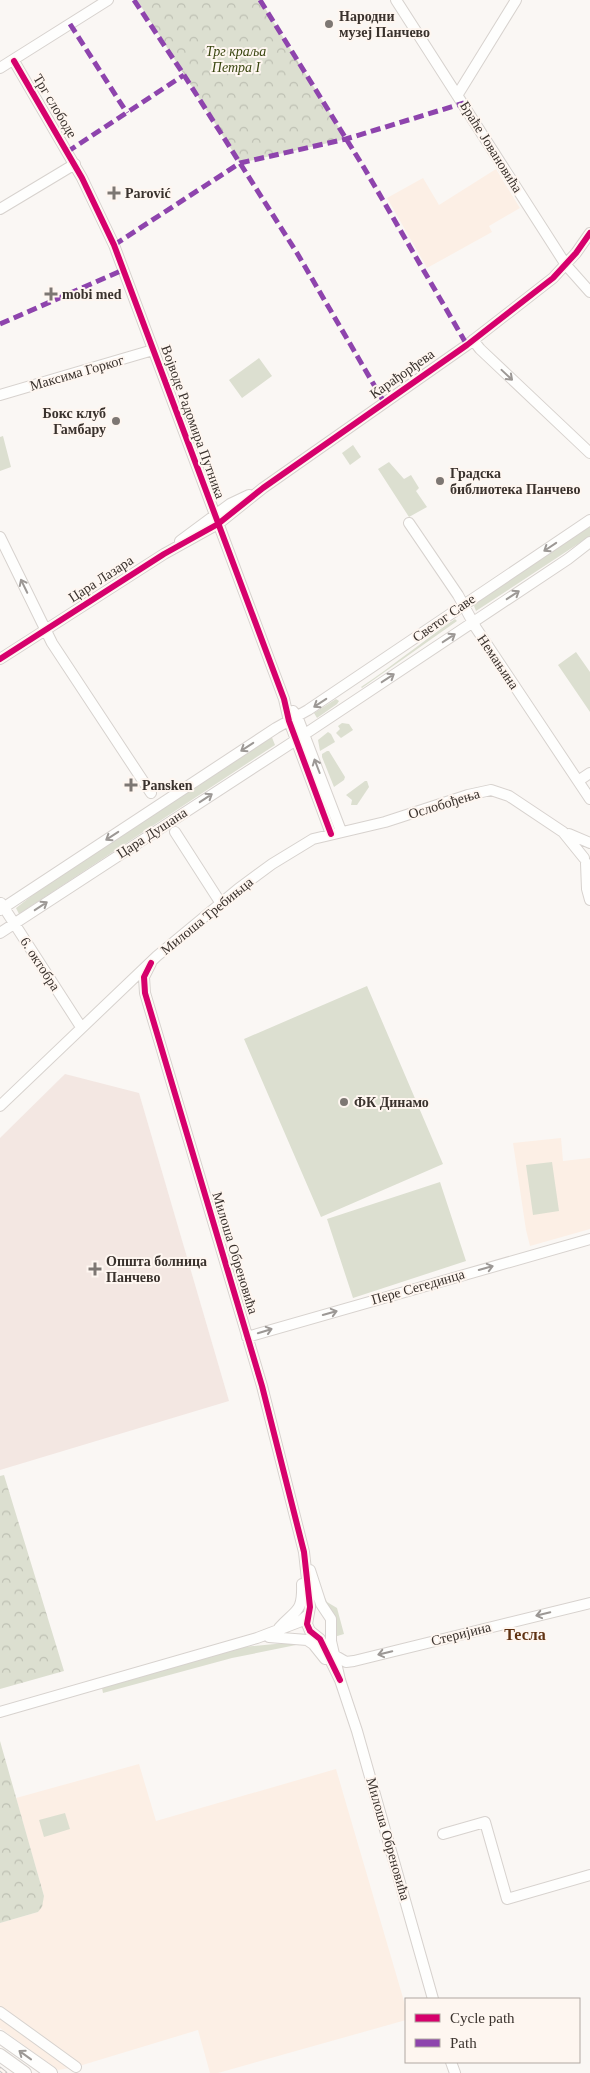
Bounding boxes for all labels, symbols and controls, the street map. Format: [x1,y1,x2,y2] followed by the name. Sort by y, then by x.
[339,9,430,40] place label: Народни музеј Панчево
[323,18,335,30] marker: Народни музеј Панчево
[206,44,266,75] park label: Трг краља Петра I
[30,71,80,141] street label: Трг слободе
[457,99,526,196] street label: Браће Јовановића
[107,186,121,200] marker: Parović
[125,186,171,201] place label: Parović
[44,287,58,301] marker: mobi med
[62,287,122,302] place label: mobi med
[158,343,228,501] street label: Војводе Радомира Путника
[367,346,438,402] street label: Карађорђева
[28,352,126,394] street label: Максима Горког
[501,369,513,381] one-way arrow
[43,406,106,437] place label: Бокс клуб Гамбару
[110,415,122,427] marker: Бокс клуб Гамбару
[450,466,580,497] place label: Градска библиотека Панчево
[434,475,446,487] marker: Градска библиотека Панчево
[543,542,557,552] one-way arrow
[66,552,137,605] street label: Цара Лазара
[19,579,28,594] one-way arrow
[506,590,520,600] one-way arrow
[410,591,478,645] street label: Светог Саве
[441,632,455,642] one-way arrow
[474,632,522,693] street label: Немањина
[380,673,394,683] one-way arrow
[313,698,327,708] one-way arrow
[241,742,255,752] one-way arrow
[312,759,321,774] one-way arrow
[124,778,138,792] marker: Pansken
[142,778,193,793] place label: Pansken
[407,786,482,822] street label: Ослобођења
[199,793,213,803] one-way arrow
[114,804,190,861] street label: Цара Душана
[105,831,119,841] one-way arrow
[158,874,257,958] street label: Милоша Требињца
[33,901,47,911] one-way arrow
[17,934,63,994] street label: 6. октобра
[354,1095,429,1110] place label: ФК Динамо
[338,1096,350,1108] marker: ФК Динамо
[209,1190,261,1317] street label: Милоша Обреновића
[106,1254,207,1285] place label: Општа болница Панчево
[88,1262,102,1276] marker: Општа болница Панчево
[478,1263,494,1273] one-way arrow
[370,1266,467,1307] street label: Пере Сегединца
[321,1307,337,1317] one-way arrow
[257,1326,273,1336] one-way arrow
[535,1610,551,1619] one-way arrow
[430,1619,493,1649] street label: Стеријина
[504,1626,546,1643] district label: Тесла
[377,1649,393,1658] one-way arrow
[363,1776,413,1903] street label: Милоша Обреновића
[405,1998,580,2063] legend
[450,2010,515,2026] text: Cycle path
[450,2035,477,2051] text: Path
[18,2050,32,2060] one-way arrow

